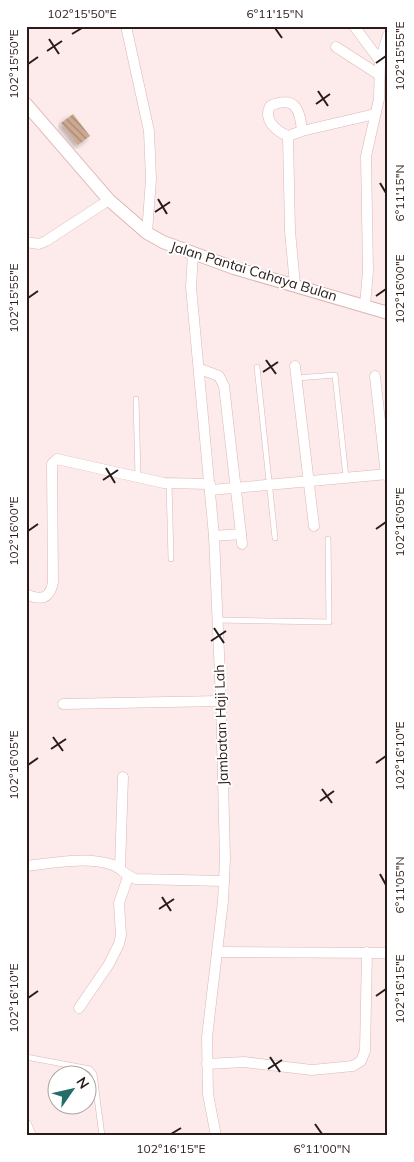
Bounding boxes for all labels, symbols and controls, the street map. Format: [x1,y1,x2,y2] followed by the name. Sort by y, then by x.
[47,6,117,21] text: 102°15'50"E
[247,6,303,21] text: 6°11'15"N
[392,21,407,91] text: 102°15'55"E
[6,29,21,99] text: 102°15'50"E
[392,165,407,221] text: 6°11'15"N
[168,237,340,305] street label: Jalan Pantai Cahaya Bulan
[392,254,407,324] text: 102°16'00"E
[6,263,21,333] text: 102°15'55"E
[392,487,407,557] text: 102°16'05"E
[6,496,21,566] text: 102°16'00"E
[210,664,232,786] street label: Jambatan Haji Lah
[392,721,407,791] text: 102°16'10"E
[6,730,21,800] text: 102°16'05"E
[392,857,407,913] text: 6°11'05"N
[392,954,407,1024] text: 102°16'15"E
[6,963,21,1033] text: 102°16'10"E
[48,1064,98,1114] north arrow
[72,1073,93,1092] text: N
[136,1141,206,1156] text: 102°16'15"E
[294,1141,350,1156] text: 6°11'00"N

